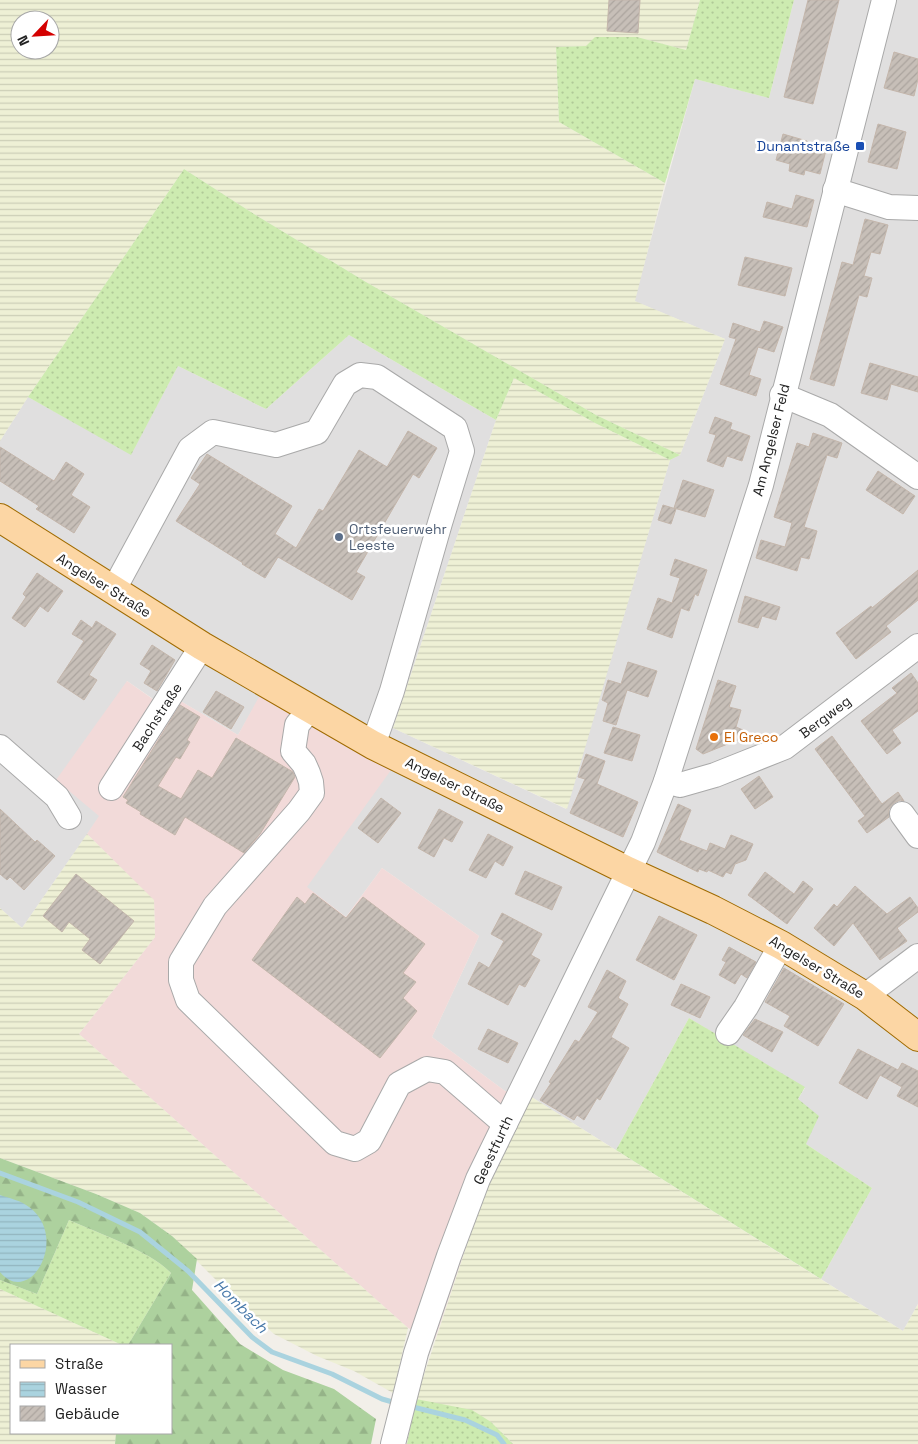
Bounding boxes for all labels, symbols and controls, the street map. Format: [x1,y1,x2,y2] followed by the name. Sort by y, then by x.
[10,10,60,60] north arrow
[13,32,33,49] text: N
[757,137,850,155] place label: Dunantstraße
[854,140,866,152] marker: Dunantstraße
[748,382,794,498] street label: Am Angelser Feld
[349,520,447,554] place label: Ortsfeuerwehr Leeste
[333,531,345,543] marker: Ortsfeuerwehr Leeste
[54,549,154,621] street label: Angelser Straße
[128,679,186,755] street label: Bachstraße
[796,692,854,742] street label: Bergweg
[724,728,779,746] place label: El Greco
[708,731,720,743] marker: El Greco
[403,753,507,817] street label: Angelser Straße
[766,932,868,1002] street label: Angelser Straße
[469,1113,517,1187] street label: Geestfurth
[210,1275,272,1337] water label: Hombach
[10,1344,172,1434] legend
[55,1354,104,1373] text: Straße
[55,1379,107,1398] text: Wasser
[55,1404,120,1423] text: Gebäude

